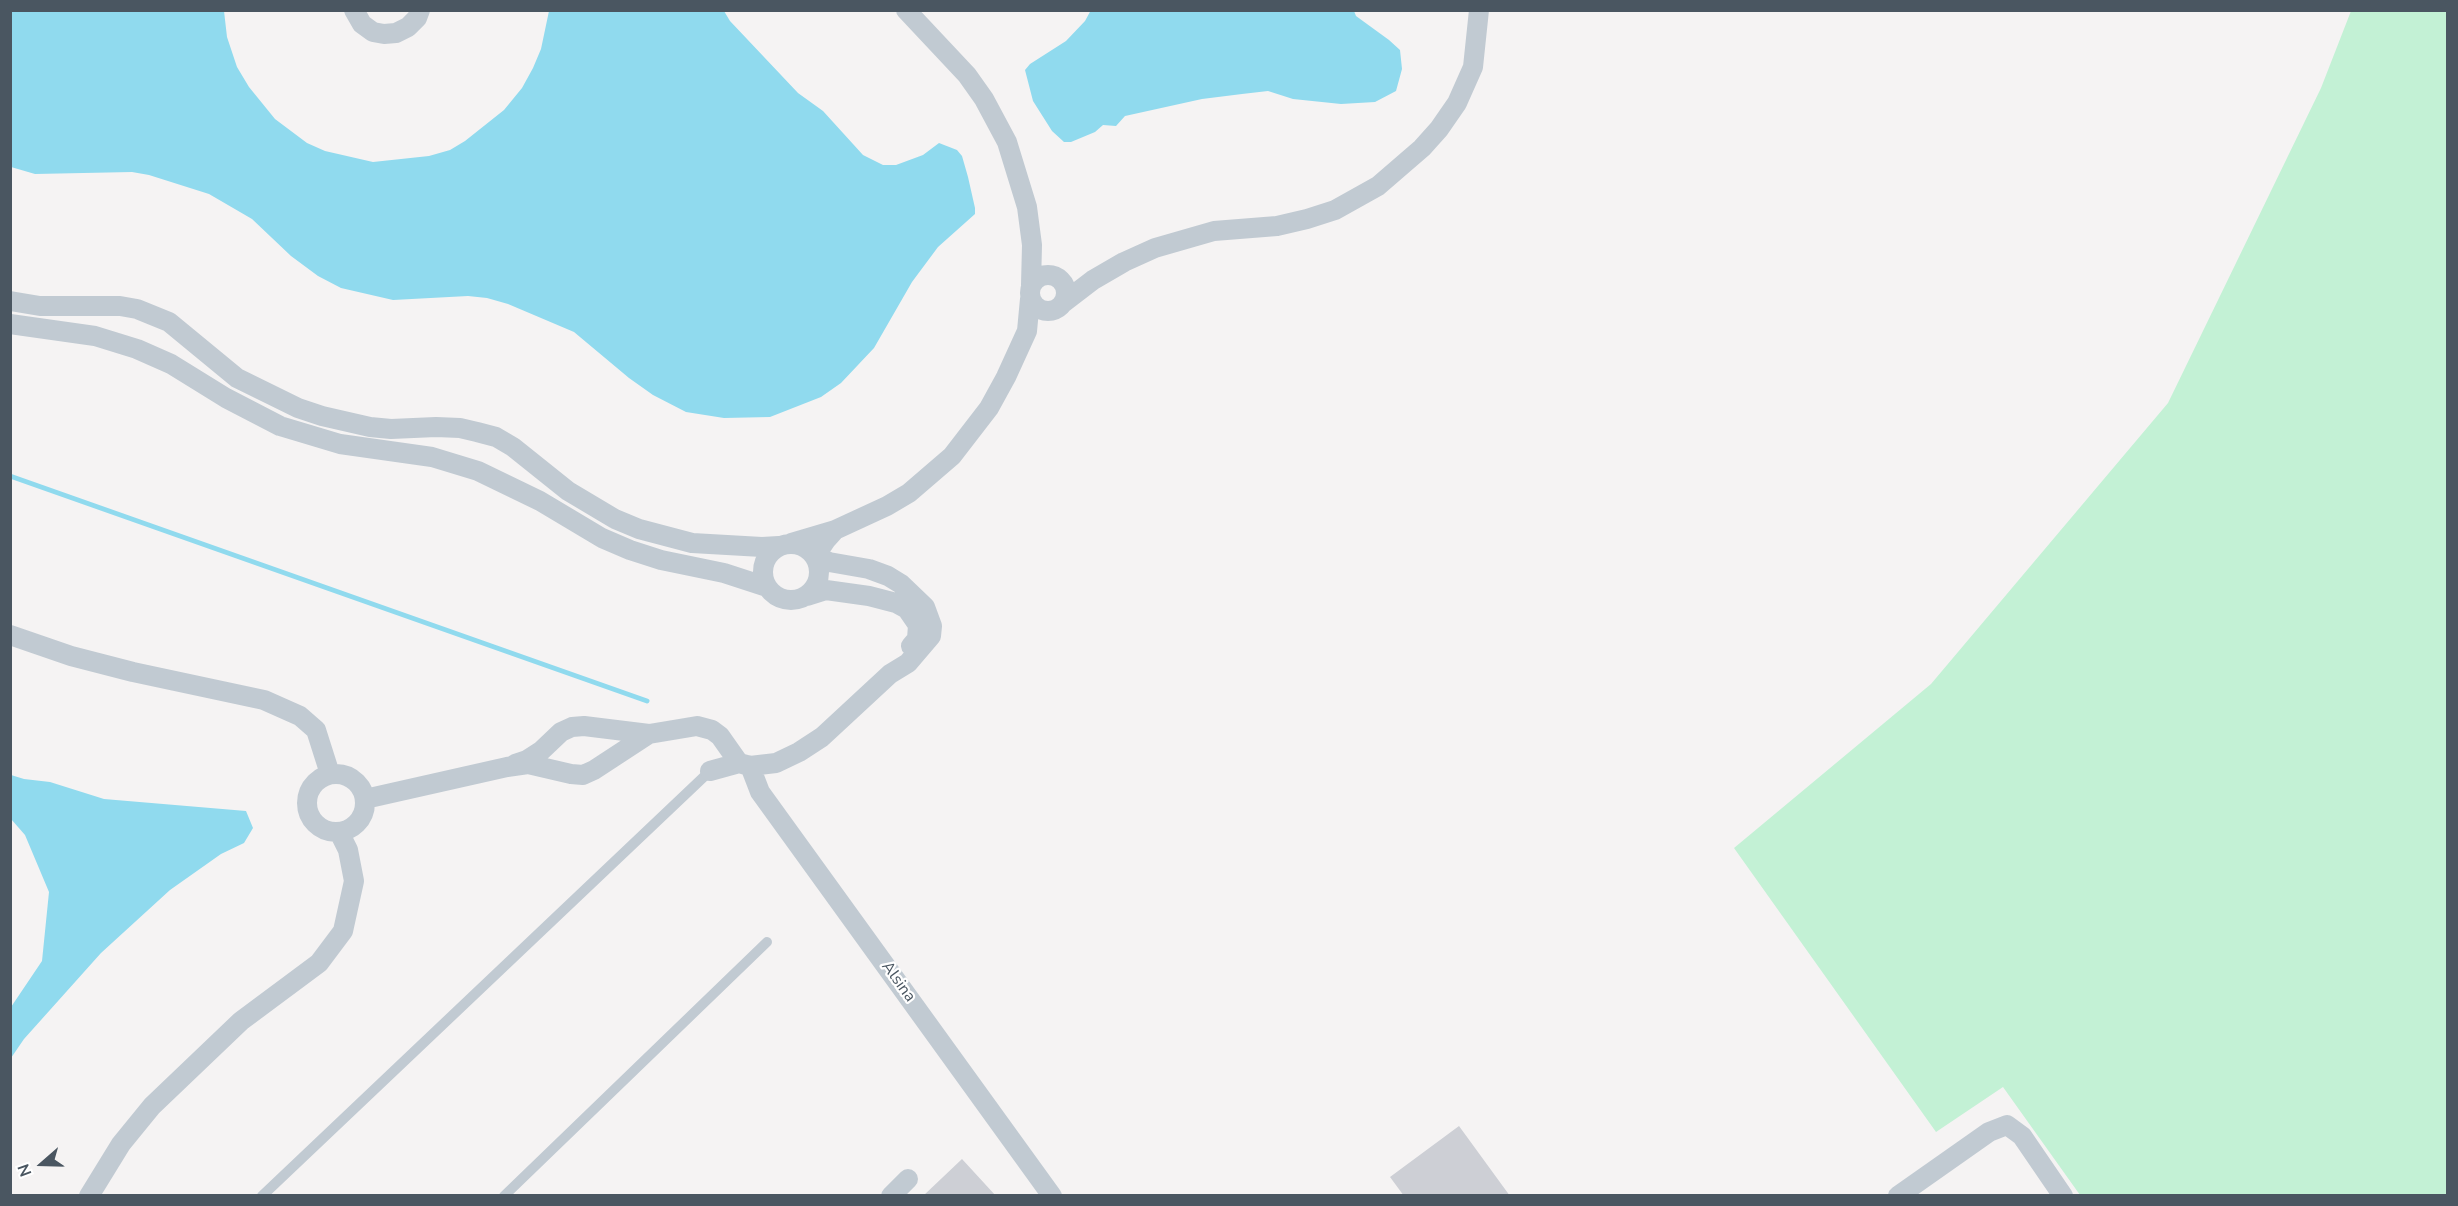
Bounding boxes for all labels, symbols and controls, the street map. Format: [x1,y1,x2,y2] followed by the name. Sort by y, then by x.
[877,958,919,1006] street label: Alsina
[12,1134,72,1194] north arrow
[13,1161,37,1180] text: N

